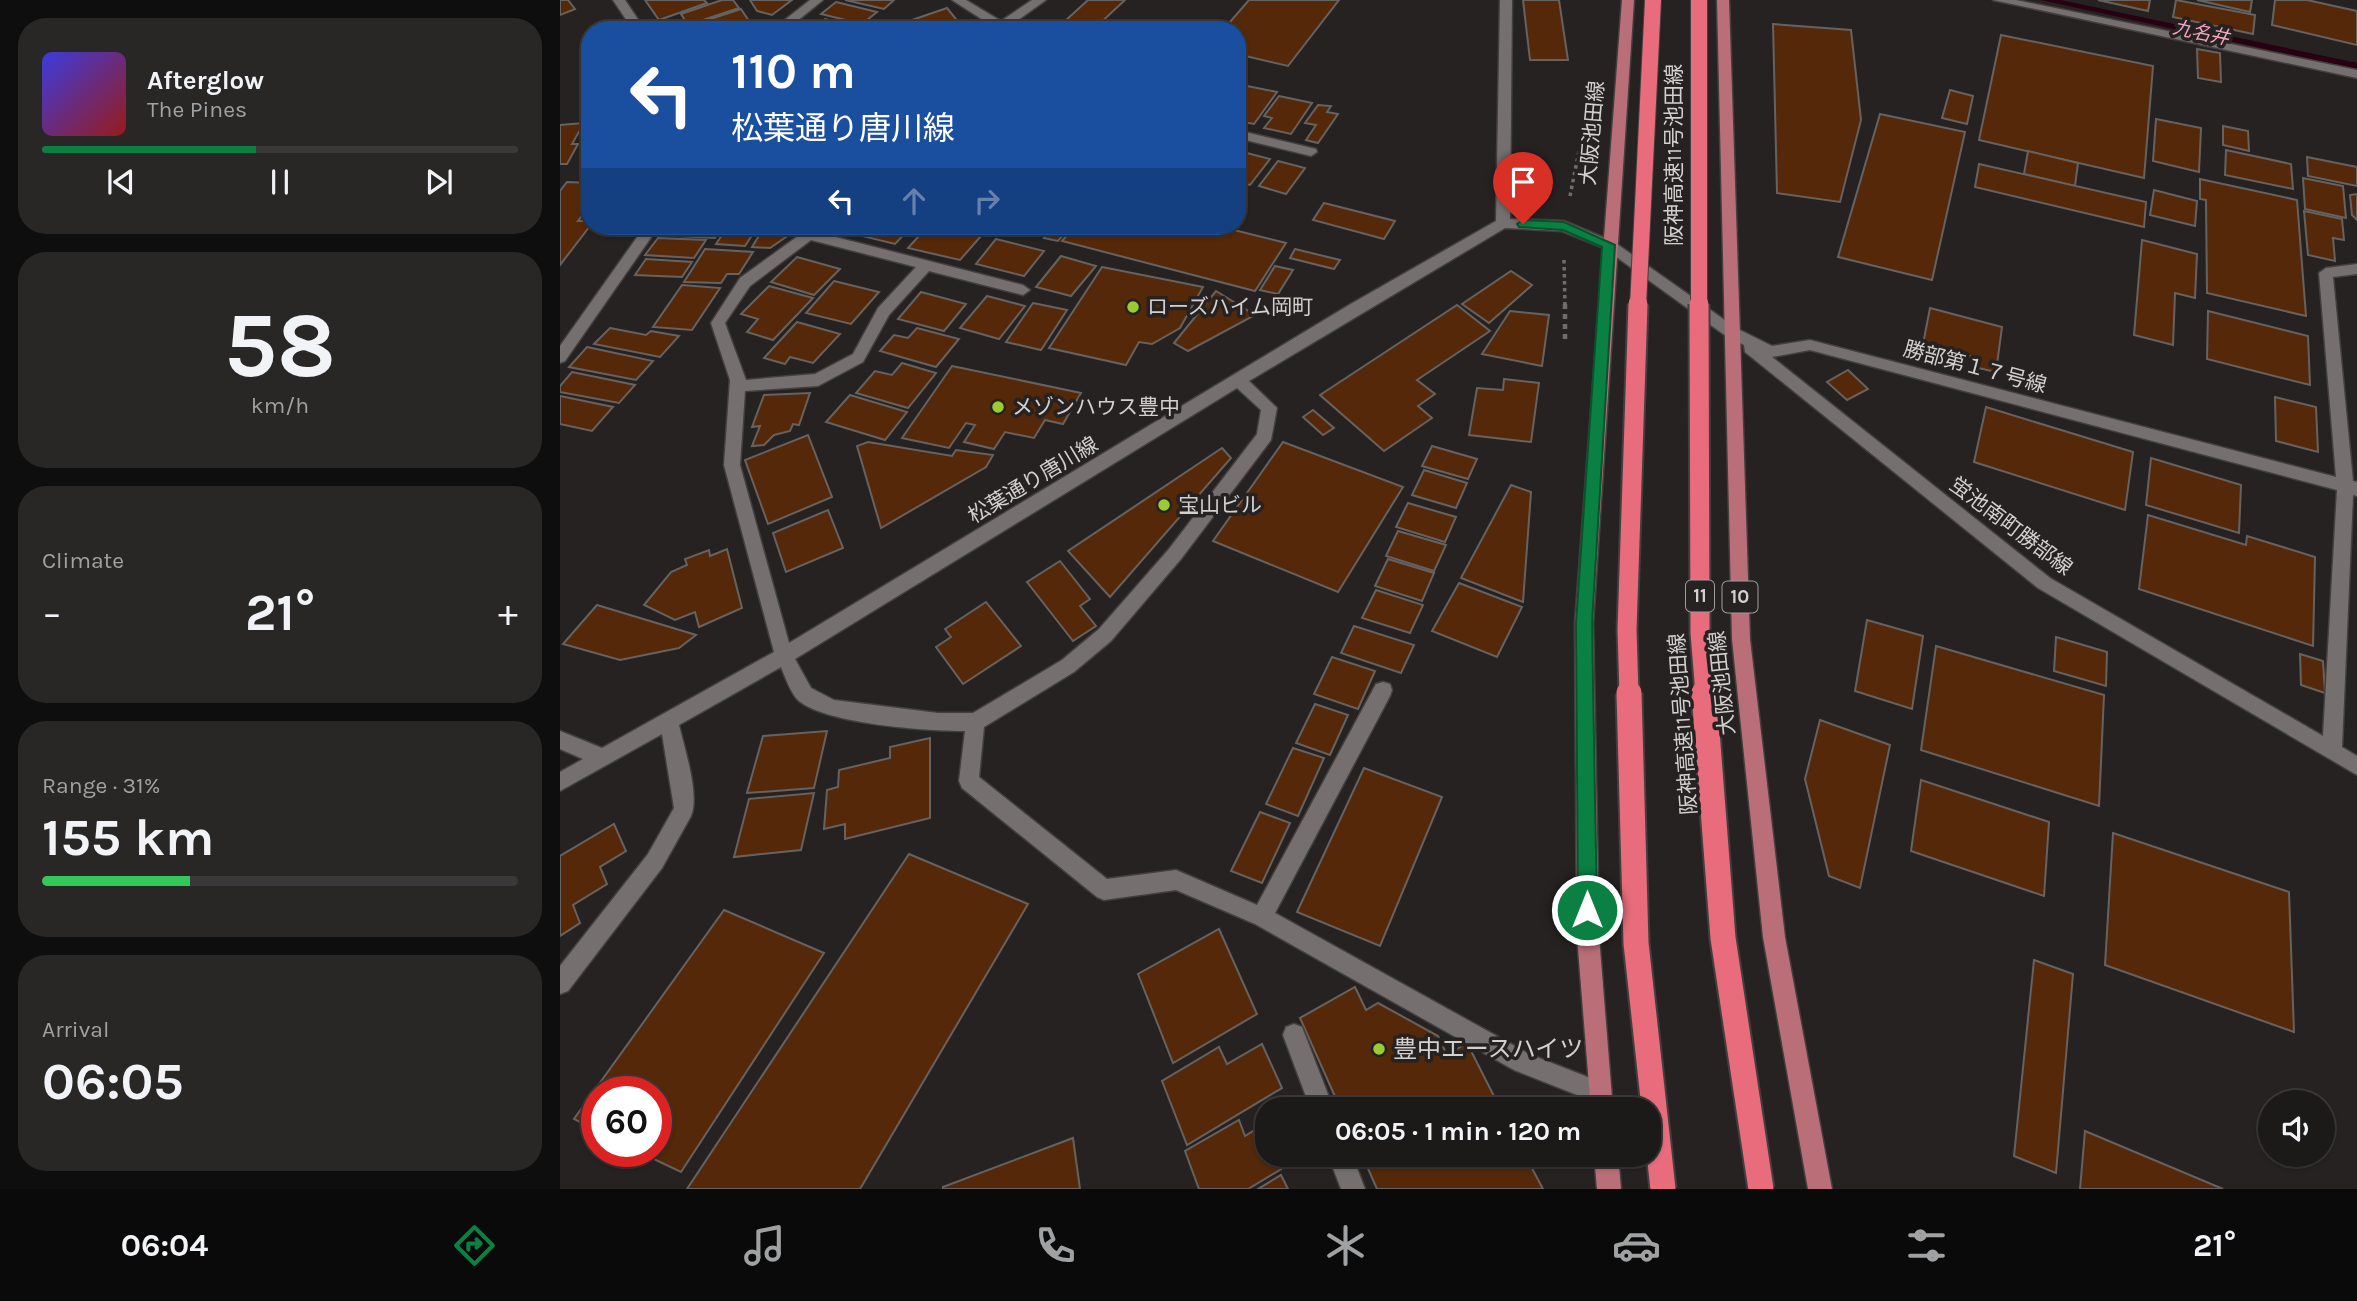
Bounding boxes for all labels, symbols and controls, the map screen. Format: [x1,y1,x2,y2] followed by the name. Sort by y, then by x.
[2171,16,2233,50] water label: 九名井
[731,43,856,100] text: 110 m
[616,49,707,140] icon: left
[1662,64,1686,246] street label: 阪神高速11号池田線
[147,65,264,96] text: Afterglow
[1575,80,1609,186] street label: 大阪池田線
[147,96,247,123] text: The Pines
[731,110,955,147] text: 松葉通り唐川線
[1493,152,1553,224] pin
[102,163,140,201] icon: previous
[261,163,299,201] icon: pause
[420,163,458,201] icon: next
[1504,163,1542,201] icon: arrive
[822,182,860,220] icon: left
[895,182,933,220] icon: ahead
[968,182,1006,220] icon: right
[224,293,336,399] text: 58
[1147,295,1313,319] place label: ローズハイム岡町
[1125,299,1141,315] marker: ローズハイム岡町
[1901,336,2049,398] street label: 勝部第１７号線
[251,392,309,419] text: km/h
[1012,395,1180,419] place label: メゾンハウス豊中
[990,399,1006,415] marker: メゾンハウス豊中
[964,432,1102,528] street label: 松葉通り唐川線
[1945,472,2077,580] street label: 蛍池南町勝部線
[1178,493,1262,517] place label: 宝山ビル
[1156,497,1172,513] marker: 宝山ビル
[42,547,124,574] text: Climate
[1686,580,1714,611] road number: 11
[245,582,315,643] text: 21°
[1722,582,1758,612] road number: 10
[42,591,62,636] text: −
[498,591,518,636] text: +
[1705,630,1739,736] street label: 大阪池田線
[1665,632,1701,816] street label: 阪神高速11号池田線
[42,772,160,799] text: Range · 31%
[42,807,214,868] text: 155 km
[1550,873,1624,947] position arrow
[42,1016,109,1043] text: Arrival
[1393,1035,1583,1063] place label: 豊中エースハイツ
[1371,1041,1387,1057] marker: 豊中エースハイツ
[42,1051,184,1112] text: 06:05
[581,1076,672,1167] speed limit sign: 60
[2258,1090,2335,1167] map controls
[2258,1090,2335,1167] button: sound
[1335,1116,1581,1147] text: 06:05 · 1 min · 120 m
[450,1221,499,1270] icon: directions
[740,1221,789,1270] icon: music
[1031,1221,1080,1270] icon: phone
[1321,1221,1370,1270] icon: climate
[1612,1221,1661,1270] icon: car
[1902,1221,1951,1270] icon: filters
[121,1227,208,1264] text: 06:04
[2193,1227,2236,1264] text: 21°

